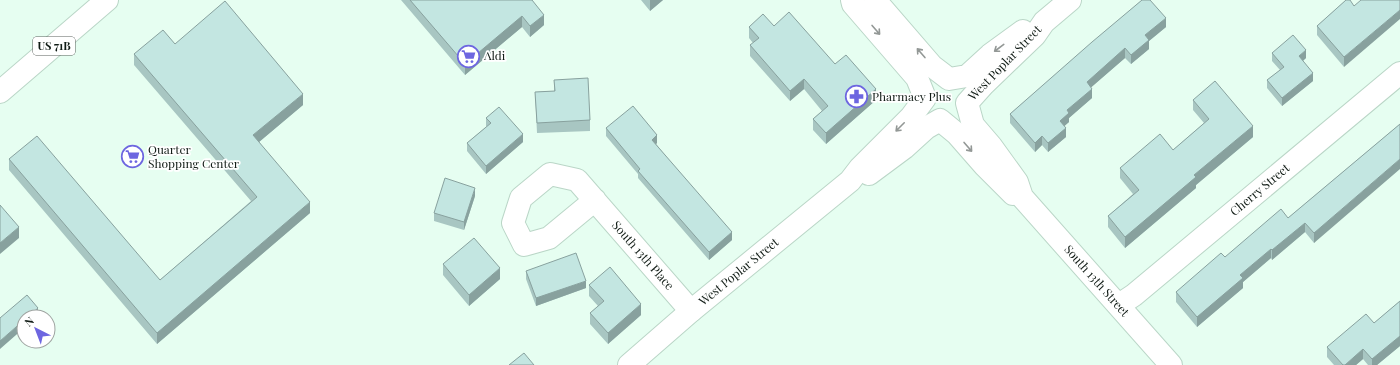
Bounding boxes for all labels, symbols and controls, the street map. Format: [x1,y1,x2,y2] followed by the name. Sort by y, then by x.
[964,21,1045,104] street label: West Poplar Street
[871,25,880,36] one-way arrow
[33,37,75,55] road number: US 71B
[455,43,481,69] supermarket icon: Aldi
[993,44,1004,52] one-way arrow
[483,47,506,63] place label: Aldi
[916,47,925,58] one-way arrow
[843,84,869,110] pharmacy icon: Pharmacy Plus
[872,88,951,104] place label: Pharmacy Plus
[895,122,905,132] one-way arrow
[148,141,240,171] place label: Quarter Shopping Center
[964,142,973,153] one-way arrow
[120,144,146,170] supermarket icon: Quarter Shopping Center
[1226,159,1293,219] street label: Cherry Street
[609,217,678,293] street label: South 13th Place
[694,233,782,309] street label: West Poplar Street
[1061,241,1134,320] street label: South 13th Street
[16,309,56,349] north arrow
[21,313,37,329] text: N

